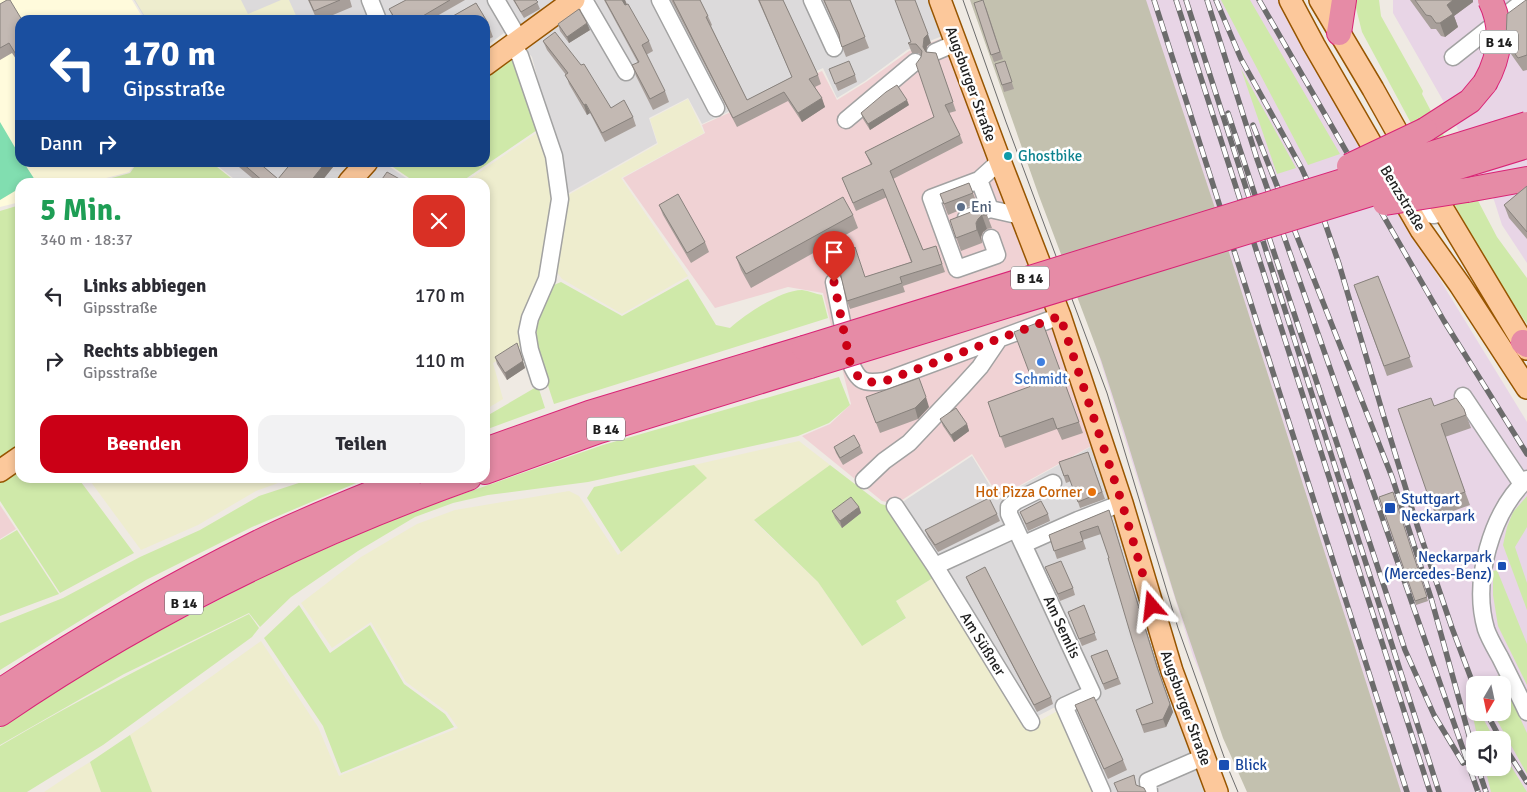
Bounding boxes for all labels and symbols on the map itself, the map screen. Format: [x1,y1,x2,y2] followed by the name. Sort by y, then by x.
[942,24,1000,144] street label: Augsburger Straße
[1480,31,1518,54] road number: B 14
[1018,147,1082,165] place label: Ghostbike
[1002,150,1014,162] marker: Ghostbike
[1376,162,1430,234] street label: Benzstraße
[971,198,992,216] place label: Eni
[955,201,967,213] marker: Eni
[813,231,855,282] pin
[1011,266,1049,290] road number: B 14
[1035,356,1047,368] marker: Schmidt
[1015,370,1067,388] place label: Schmidt
[587,418,625,440] road number: B 14
[975,483,1082,501] place label: Hot Pizza Corner
[1086,486,1098,498] marker: Hot Pizza Corner
[1401,490,1475,525] place label: Stuttgart Neckarpark
[1383,501,1397,515] marker: Stuttgart Neckarpark
[1384,548,1492,583] place label: Neckarpark (Mercedes-Benz)
[1496,560,1508,572] marker: Neckarpark (Mercedes-Benz)
[1125,579,1177,631] position arrow
[165,592,203,614] road number: B 14
[1040,593,1085,662] street label: Am Semlis
[956,609,1010,680] street label: Am Süßner
[1157,648,1215,768] street label: Augsburger Straße
[1466,676,1511,721] north arrow
[1235,756,1268,774] place label: Blick
[1217,758,1231,772] marker: Blick

